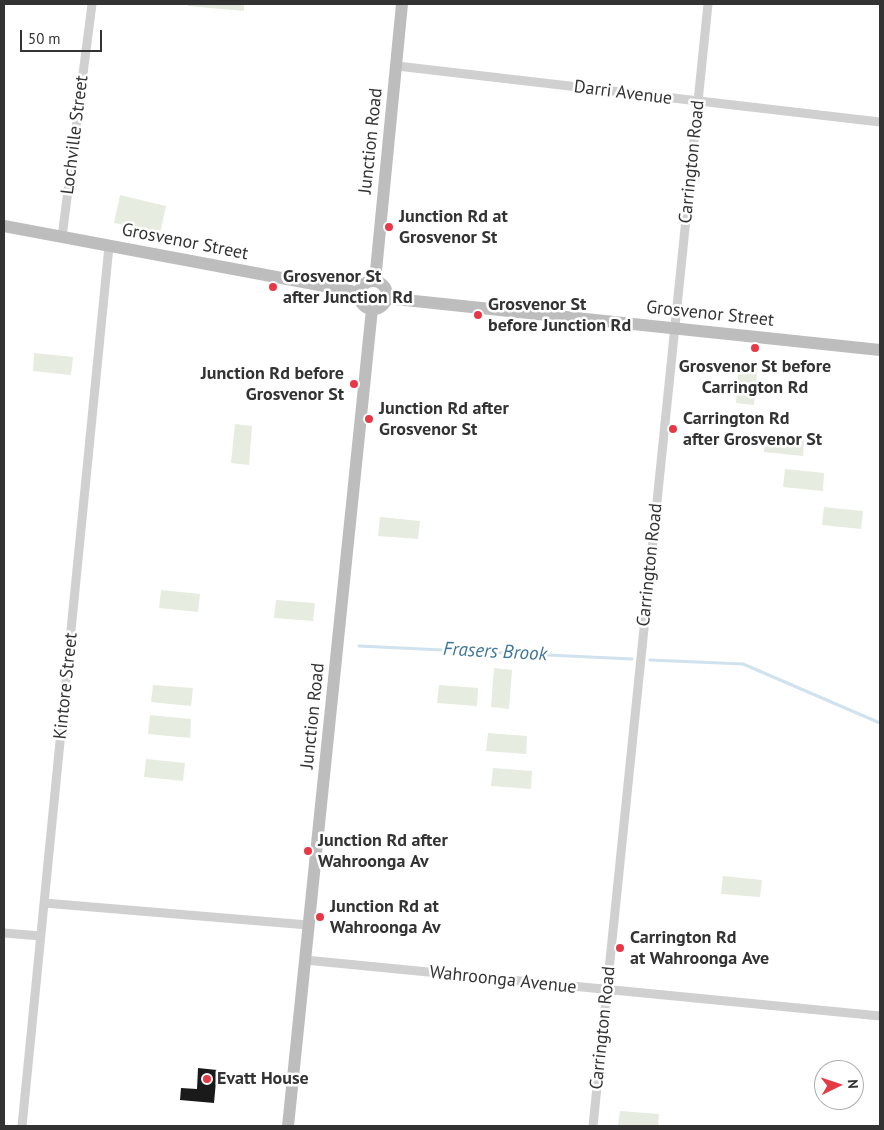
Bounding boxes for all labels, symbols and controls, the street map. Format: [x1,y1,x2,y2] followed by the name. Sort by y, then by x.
[22,20,105,52] scale bar
[28,29,61,48] text: 50 m
[57,74,93,196] street label: Lochville Street
[573,76,673,110] street label: Darri Avenue
[355,87,387,195] street label: Junction Road
[675,99,709,225] street label: Carrington Road
[399,206,508,248] place label: Junction Rd at Grosvenor St
[120,219,250,265] street label: Grosvenor Street
[383,221,395,233] marker: Junction Rd at Grosvenor St
[283,266,413,308] place label: Grosvenor St after Junction Rd
[267,281,279,293] marker: Grosvenor St after Junction Rd
[488,294,631,336] place label: Grosvenor St before Junction Rd
[645,297,775,331] street label: Grosvenor Street
[472,309,484,321] marker: Grosvenor St before Junction Rd
[749,342,761,354] marker: Grosvenor St before Carrington Rd
[679,356,831,398] place label: Grosvenor St before Carrington Rd
[201,363,344,406] place label: Junction Rd before Grosvenor St
[348,378,360,390] marker: Junction Rd before Grosvenor St
[379,398,509,440] place label: Junction Rd after Grosvenor St
[683,408,822,450] place label: Carrington Rd after Grosvenor St
[363,413,375,425] marker: Junction Rd after Grosvenor St
[667,423,679,435] marker: Carrington Rd after Grosvenor St
[633,502,667,628] street label: Carrington Road
[50,632,82,740] street label: Kintore Street
[442,638,548,666] water label: Frasers Brook
[297,662,329,770] street label: Junction Road
[318,830,448,872] place label: Junction Rd after Wahroonga Av
[302,845,314,857] marker: Junction Rd after Wahroonga Av
[330,896,440,939] place label: Junction Rd at Wahroonga Av
[314,911,326,923] marker: Junction Rd at Wahroonga Av
[630,927,769,970] place label: Carrington Rd at Wahroonga Ave
[614,942,626,954] marker: Carrington Rd at Wahroonga Ave
[428,962,578,998] street label: Wahroonga Avenue
[586,965,620,1091] street label: Carrington Road
[814,1060,864,1110] north arrow
[217,1068,309,1090] place label: Evatt House
[201,1073,213,1085] marker: Evatt House
[844,1079,862,1089] text: N

